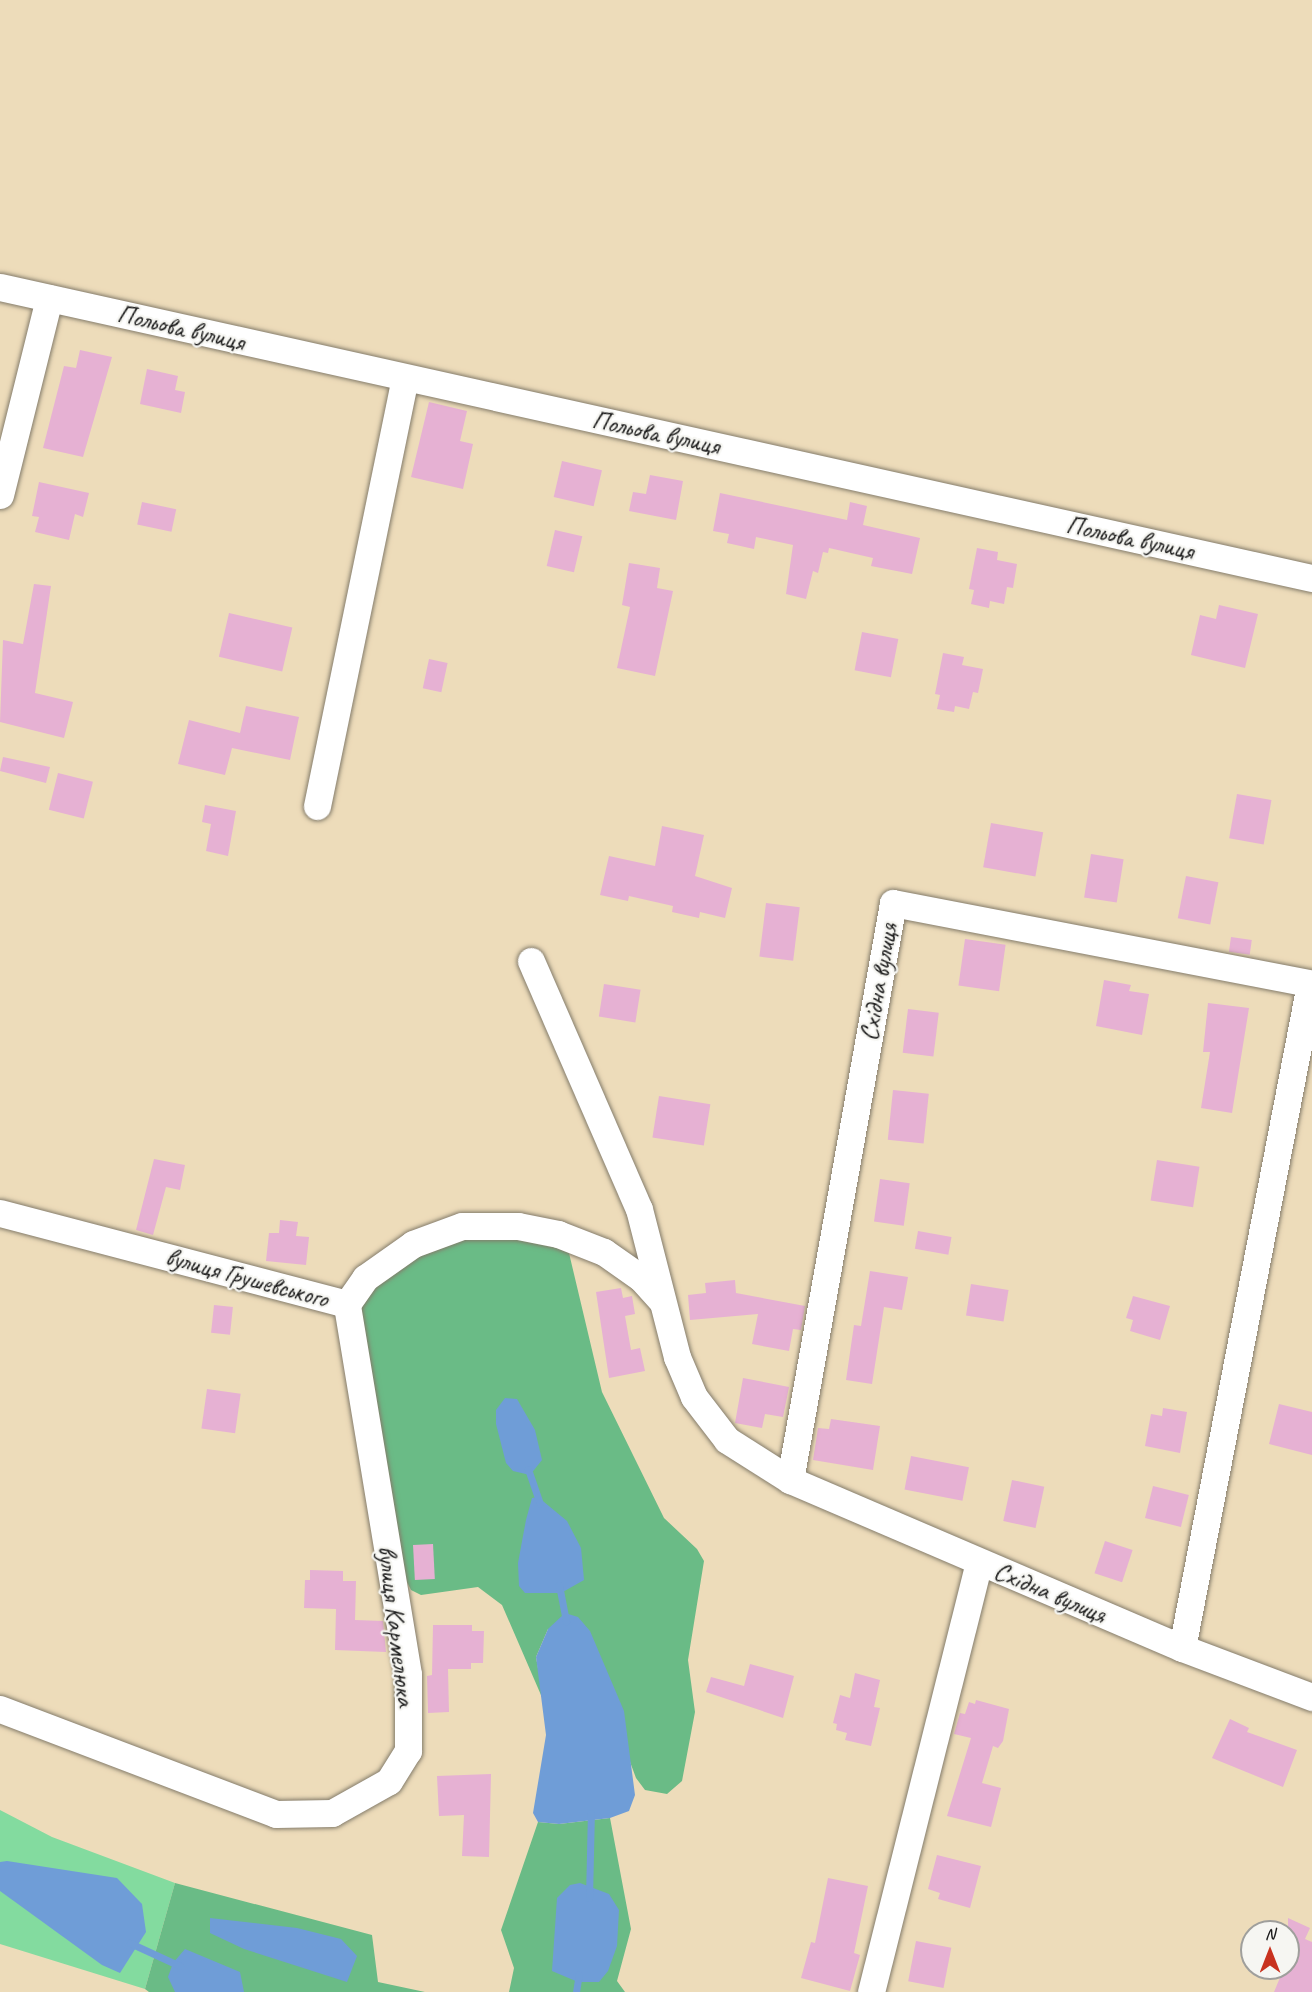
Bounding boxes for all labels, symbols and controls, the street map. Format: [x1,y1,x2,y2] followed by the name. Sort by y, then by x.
[114,298,248,358] street label: Польова вулиця
[589,404,723,462] street label: Польова вулиця
[1063,509,1197,567] street label: Польова вулиця
[853,920,905,1044] street label: Східна вулиця
[162,1241,332,1315] street label: вулиця Грушевського
[371,1544,421,1708] street label: вулиця Кармелюка
[989,1555,1111,1631] street label: Східна вулиця
[1240,1920,1300,1980] north arrow
[1265,1924,1275,1944] text: N

